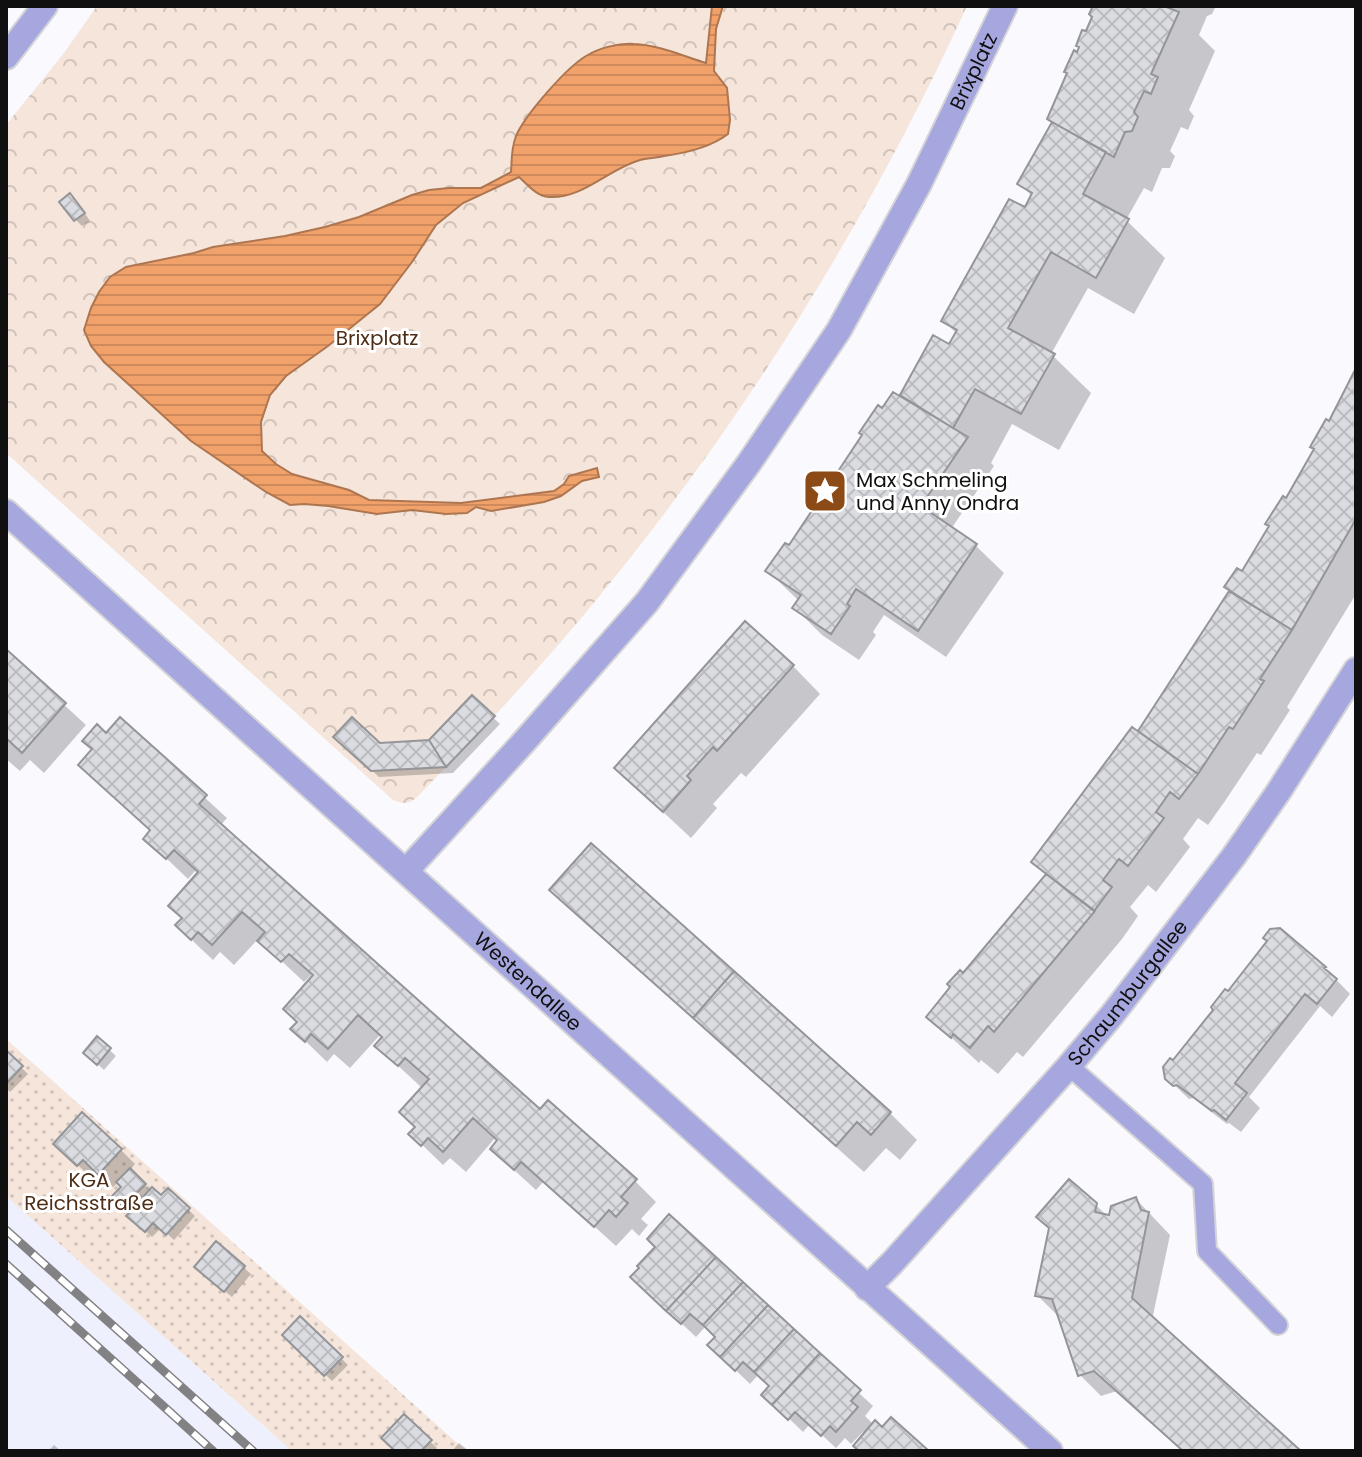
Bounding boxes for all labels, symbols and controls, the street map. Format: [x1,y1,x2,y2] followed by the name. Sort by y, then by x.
[943,28,1004,114] street label: Brixplatz
[336,324,418,352] park label: Brixplatz
[856,466,1019,517] place label: Max Schmeling und Anny Ondra
[801,467,849,515] place icon: Max Schmeling und Anny Ondra
[1061,914,1194,1072] street label: Schaumburgallee
[468,925,588,1038] street label: Westendallee
[24,1166,154,1217] park label: KGA Reichsstraße

